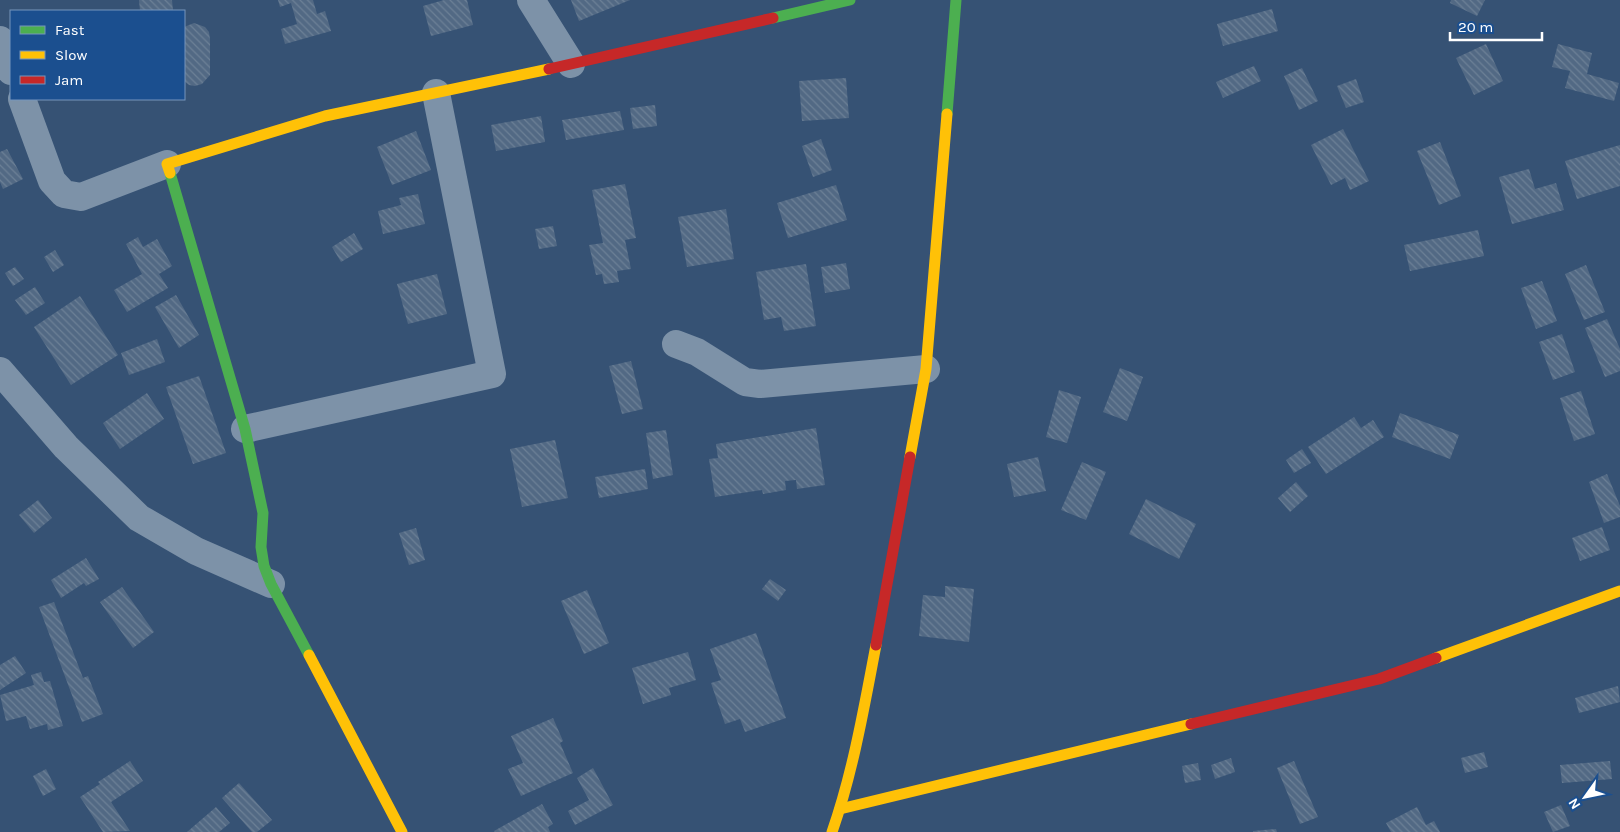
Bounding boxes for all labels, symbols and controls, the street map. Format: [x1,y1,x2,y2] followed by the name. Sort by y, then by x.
[10,10,185,100] legend
[1450,10,1542,42] scale bar
[1458,18,1493,36] text: 20 m
[55,21,85,39] text: Fast
[55,46,87,64] text: Slow
[55,71,83,89] text: Jam
[1560,772,1610,822] north arrow
[1565,795,1584,813] text: N

